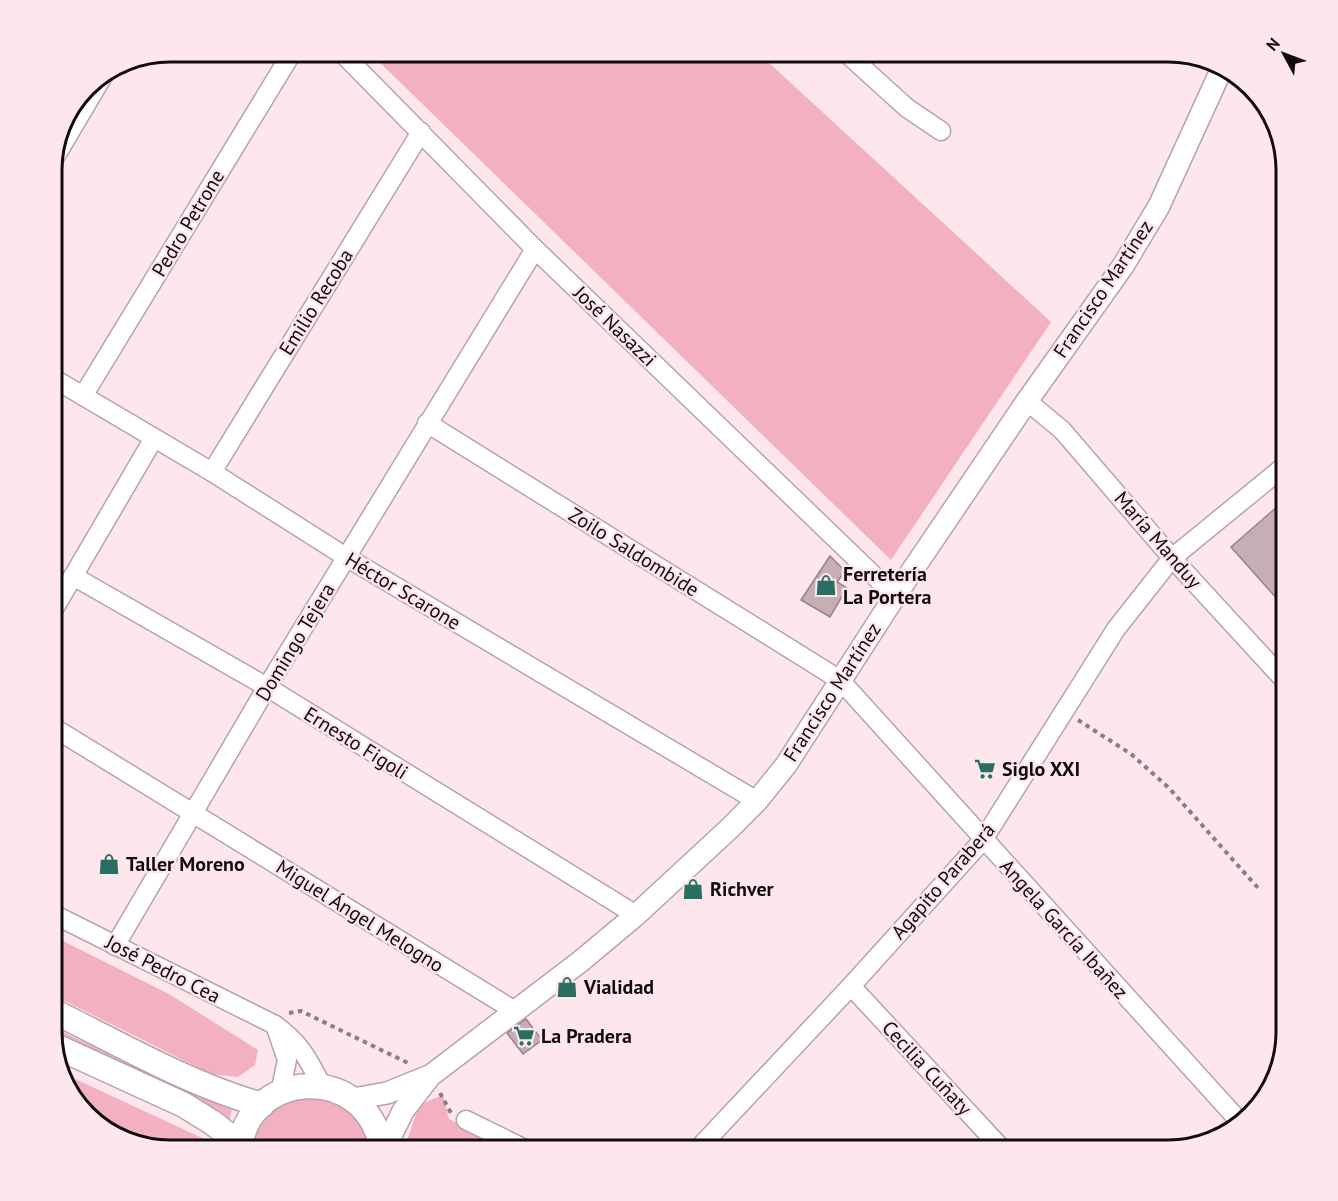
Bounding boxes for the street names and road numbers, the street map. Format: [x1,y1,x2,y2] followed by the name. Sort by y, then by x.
[146,165,230,281] street label: Pedro Petrone
[1047,215,1159,363] street label: Francisco Martínez
[273,244,359,360] street label: Emilio Recoba
[567,279,662,372] street label: José Nasazzi
[1109,486,1208,595] street label: María Manduy
[564,501,704,603] street label: Zoilo Saldombide
[341,546,465,636] street label: Héctor Scarone
[249,578,341,706] street label: Domingo Tejera
[777,618,887,766] street label: Francisco Martínez
[299,701,413,785] street label: Ernesto Figoli
[885,817,1001,945] street label: Agapito Paraberá
[271,854,449,978] street label: Miguel Ángel Melogno
[994,854,1134,1004] street label: Angela García Ibañez
[100,928,225,1009] street label: José Pedro Cea
[876,1015,978,1121] street label: Cecilia Cuñaty

